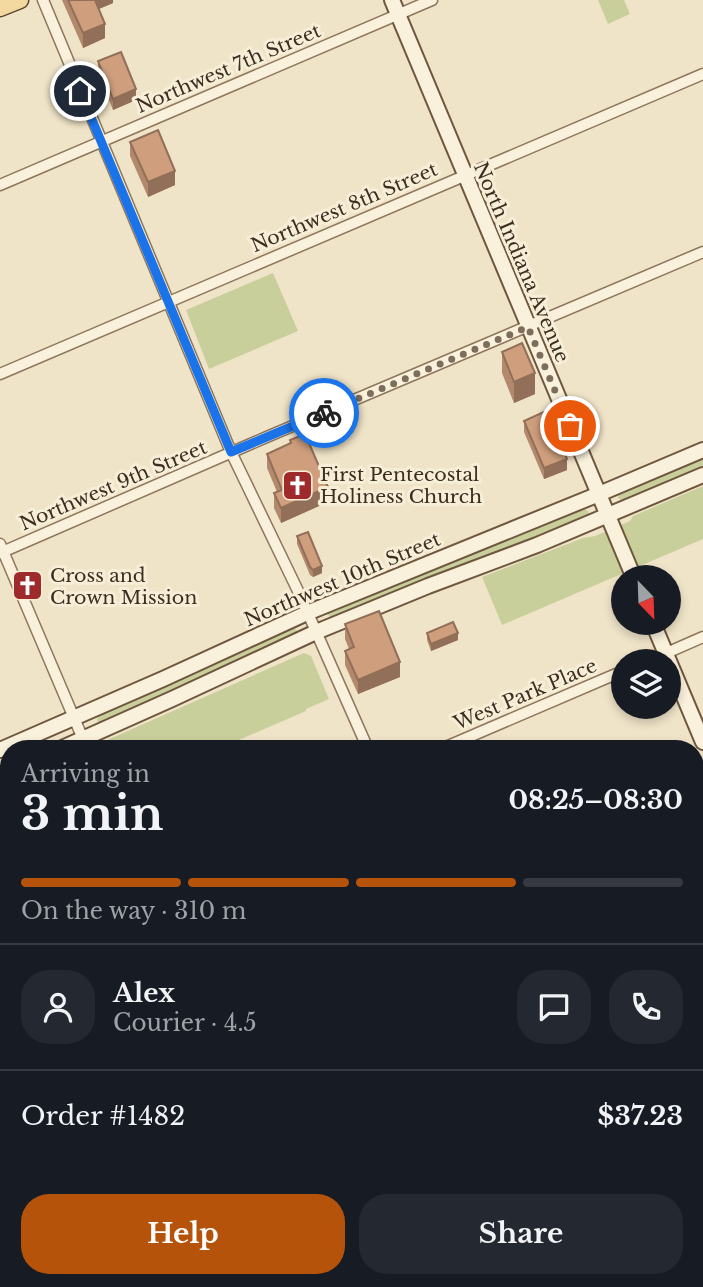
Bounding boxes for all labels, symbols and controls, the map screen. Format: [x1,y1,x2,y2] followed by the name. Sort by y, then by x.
[132,19,325,118] street label: Northwest 7th Street
[50,61,110,121] pin
[61,72,99,110] icon: home
[248,157,442,257] street label: Northwest 8th Street
[469,159,574,366] street label: North Indiana Avenue
[289,378,359,448] courier
[305,394,343,432] icon: bike
[540,396,600,456] pin
[551,407,589,445] icon: bag
[16,435,211,535] street label: Northwest 9th Street
[320,463,482,508] place label: First Pentecostal Holiness Church
[280,468,314,502] church icon: First Pentecostal Holiness Church
[241,527,444,631] street label: Northwest 10th Street
[50,564,197,609] place label: Cross and Crown Mission
[611,565,681,635] north arrow
[611,565,681,719] map controls
[10,569,44,603] church icon: Cross and Crown Mission
[611,649,681,719] button: layers
[449,654,600,735] street label: West Park Place
[21,760,150,788] text: Arriving in
[508,784,683,816] text: 08:25–08:30
[21,785,163,842] text: 3 min
[21,897,246,925] text: On the way · 310 m
[21,970,95,1044] button: person
[517,970,591,1044] button: chat
[609,970,683,1044] button: phone
[113,977,175,1009] text: Alex
[113,1009,257,1037] text: Courier · 4.5
[21,1100,185,1132] text: Order #1482
[598,1100,683,1132] text: $37.23
[21,1194,345,1274] button: Help
[359,1194,683,1274] button: Share

